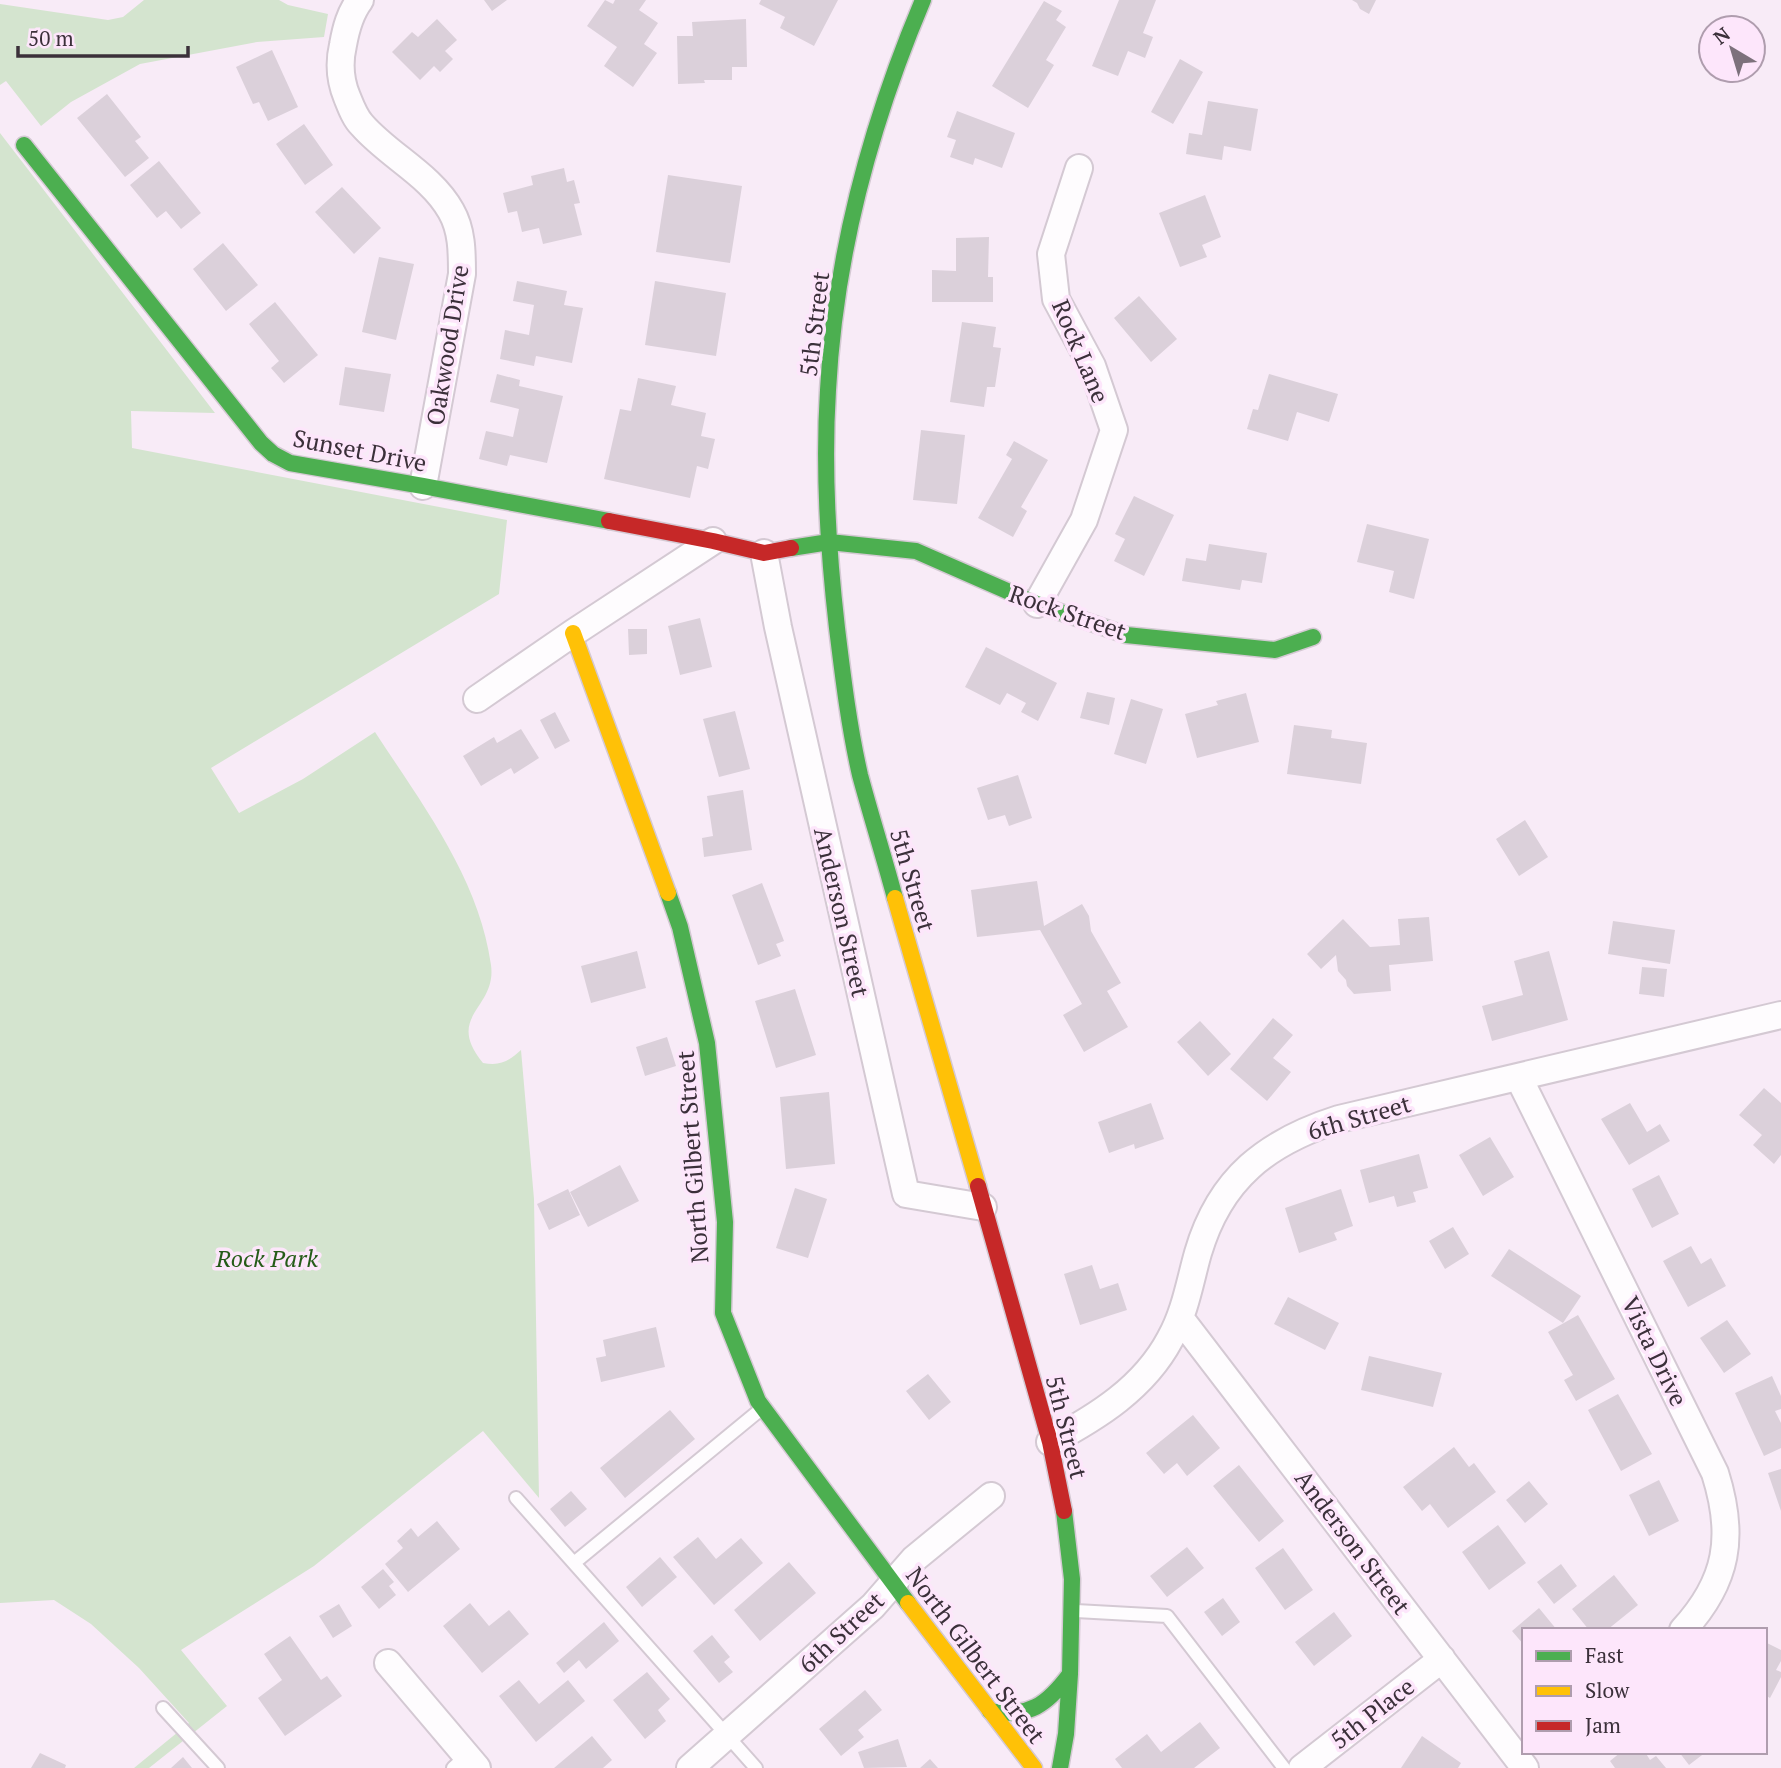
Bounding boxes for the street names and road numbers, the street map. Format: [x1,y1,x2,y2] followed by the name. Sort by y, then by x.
[418,262,476,428] street label: Oakwood Drive
[792,270,836,378] street label: 5th Street
[1045,295,1117,407] street label: Rock Lane
[291,421,429,479] street label: Sunset Drive
[1005,577,1131,647] street label: Rock Street
[807,824,877,1000] street label: Anderson Street
[883,825,943,935] street label: 5th Street
[669,1050,715,1264] street label: North Gilbert Street
[1304,1087,1414,1147] street label: 6th Street
[1615,1291,1695,1411] street label: Vista Drive
[1039,1372,1095,1482] street label: 5th Street
[1288,1463,1418,1621] street label: Anderson Street
[899,1560,1053,1750] street label: North Gilbert Street
[791,1584,891,1680] street label: 6th Street
[1323,1670,1421,1756] street label: 5th Place

